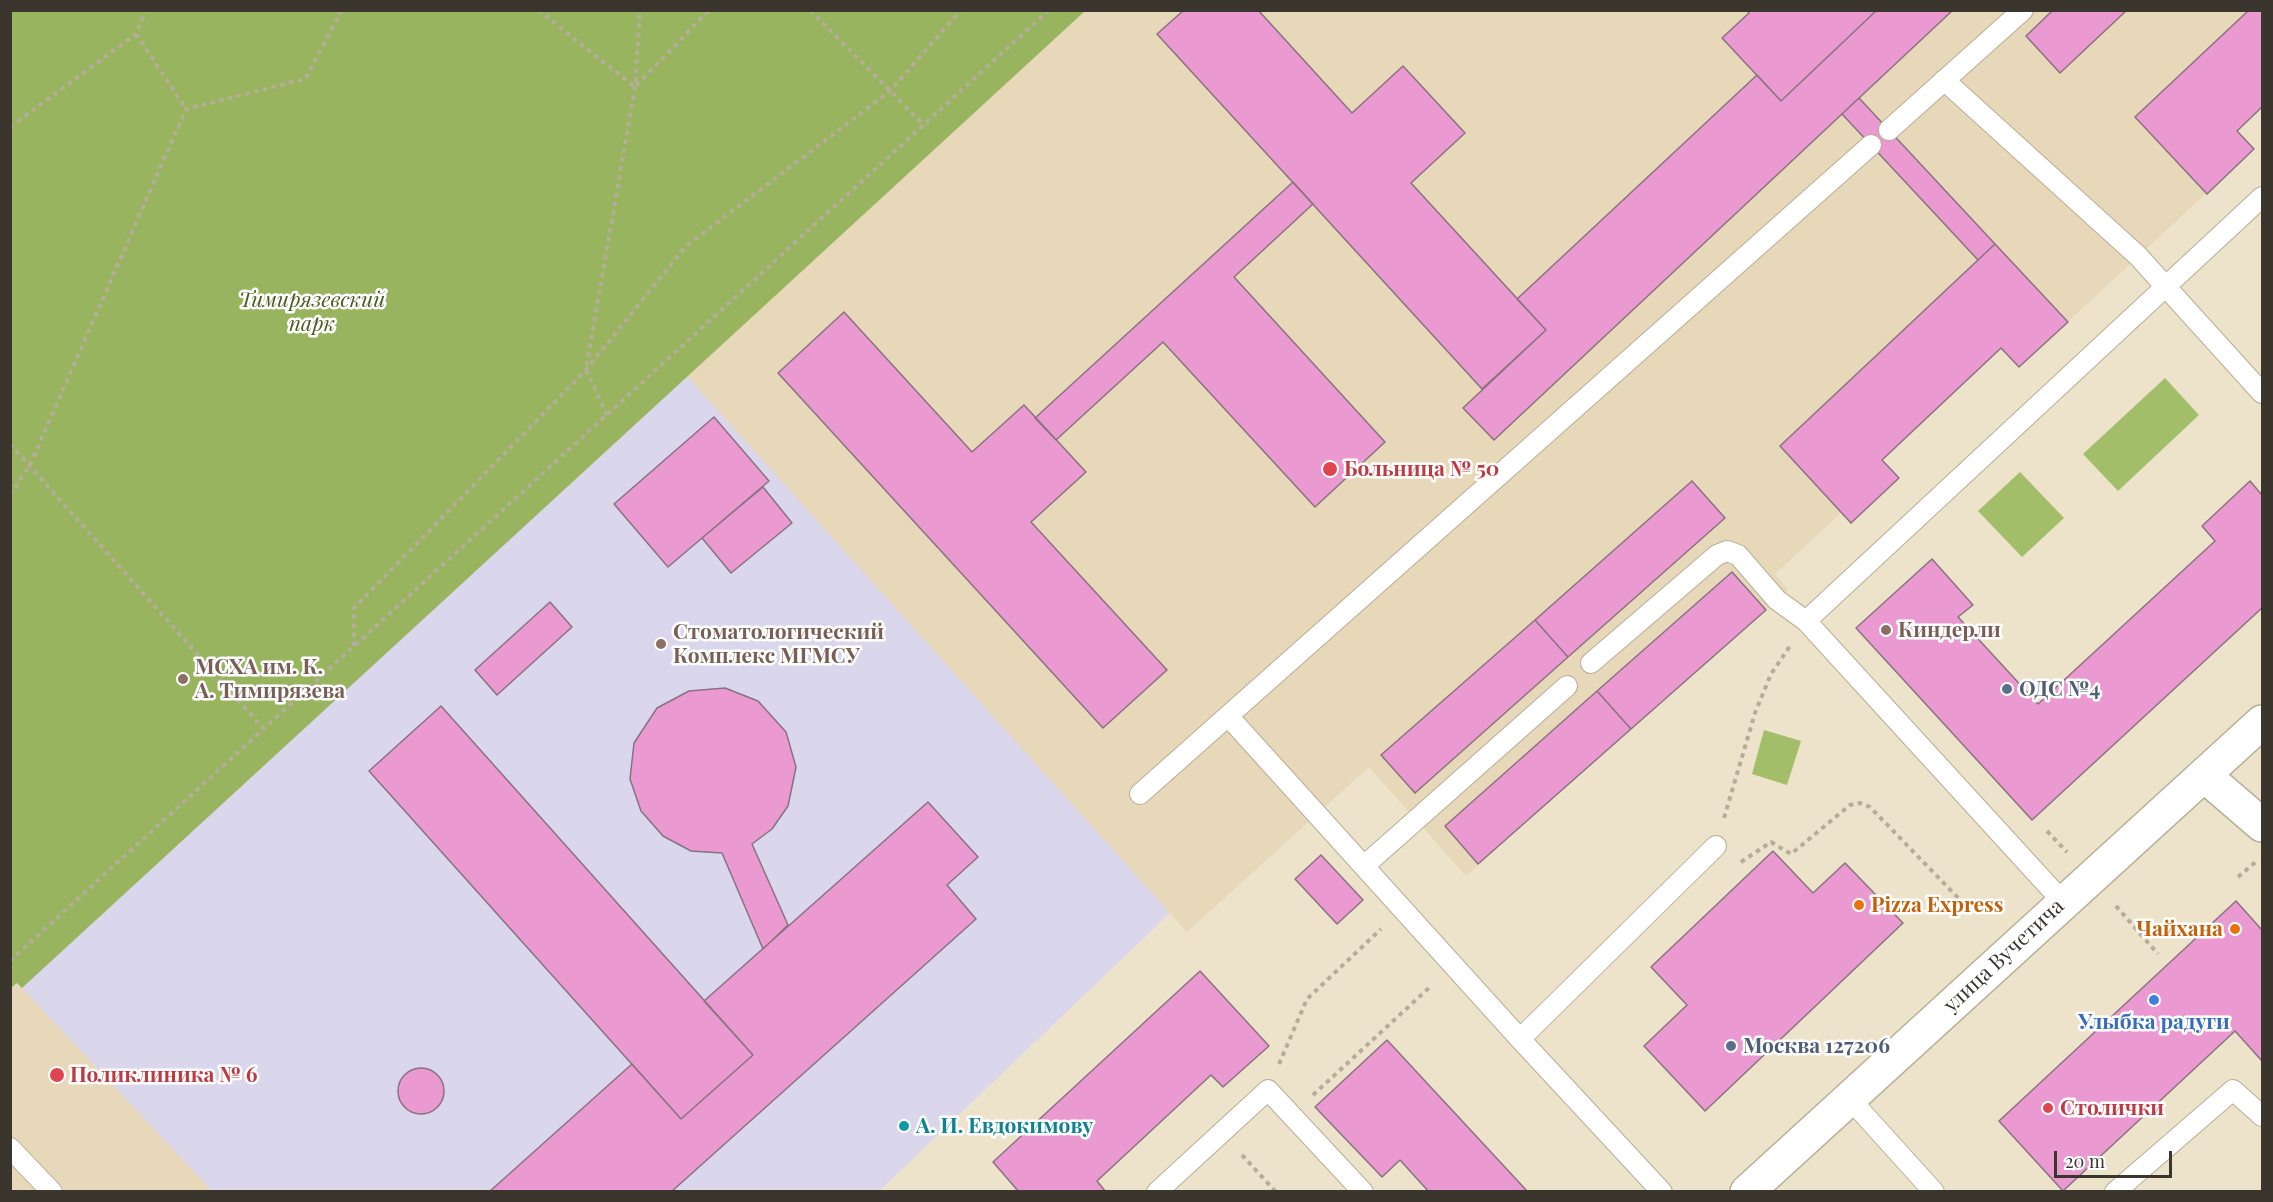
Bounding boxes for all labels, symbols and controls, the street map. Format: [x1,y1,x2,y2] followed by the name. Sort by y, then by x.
[239,287,385,337] park label: Тимирязевский парк
[1344,456,1499,482] place label: Больница № 50
[1321,460,1339,478] marker: Больница № 50
[1898,617,2001,643] place label: Киндерли
[673,619,884,669] place label: Стоматологический Комплекс МГМСУ
[1879,623,1893,637] marker: Киндерли
[654,637,668,651] marker: Стоматологический Комплекс МГМСУ
[195,654,345,704] place label: МСХА им. К. А. Тимирязева
[176,672,190,686] marker: МСХА им. К. А. Тимирязева
[2019,676,2100,702] place label: ОДС №4
[2000,682,2014,696] marker: ОДС №4
[1871,892,2003,918] place label: Pizza Express
[1939,894,2069,1018] street label: улица Вучетича
[1852,898,1866,912] marker: Pizza Express
[2136,916,2223,942] place label: Чайхана
[2228,922,2242,936] marker: Чайхана
[2147,993,2161,1007] marker: Улыбка радуги
[2078,1009,2230,1035] place label: Улыбка радуги
[1743,1033,1890,1059] place label: Москва 127206
[1724,1039,1738,1053] marker: Москва 127206
[70,1062,258,1088] place label: Поликлиника № 6
[48,1066,66,1084] marker: Поликлиника № 6
[2060,1095,2164,1121] place label: Столички
[2041,1101,2055,1115] marker: Столички
[916,1113,1093,1139] place label: А. И. Евдокимову
[897,1119,911,1133] marker: А. И. Евдокимову
[2057,1139,2176,1177] scale bar
[2065,1149,2105,1173] text: 20 m

